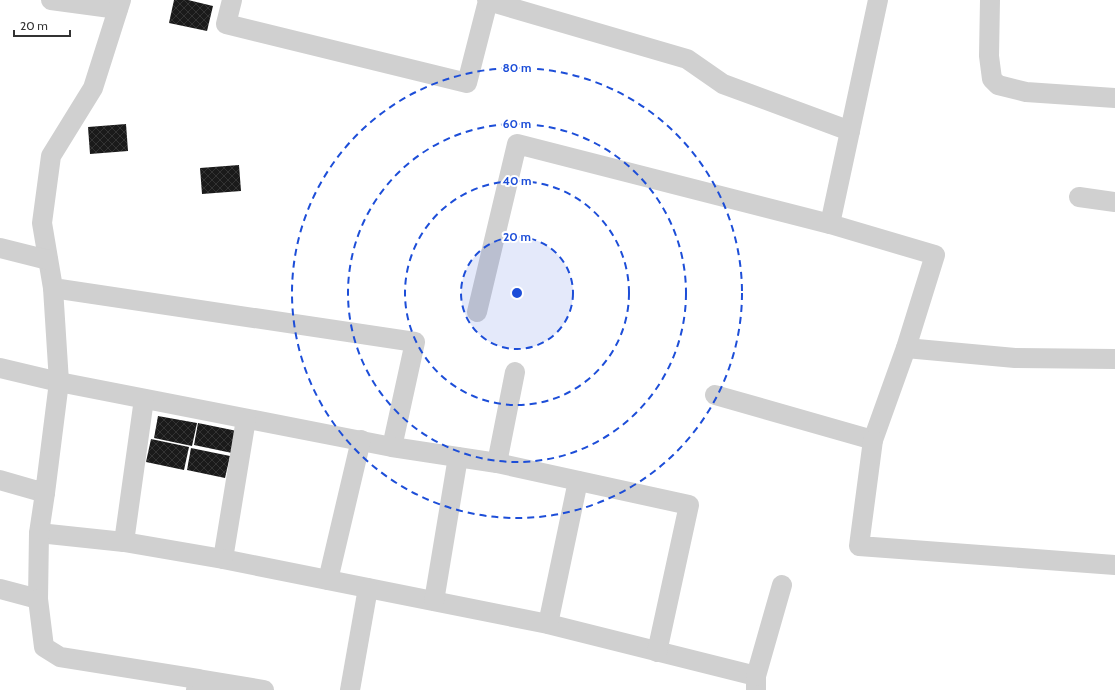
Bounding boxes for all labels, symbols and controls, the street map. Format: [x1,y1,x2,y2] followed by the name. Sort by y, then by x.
[14,12,70,38] scale bar
[20,18,48,33] text: 20 m
[503,60,531,75] text: 80 m
[503,116,531,131] text: 60 m
[502,173,532,188] text: 40 m
[503,229,531,244] text: 20 m
[510,286,524,300] centre of rings

